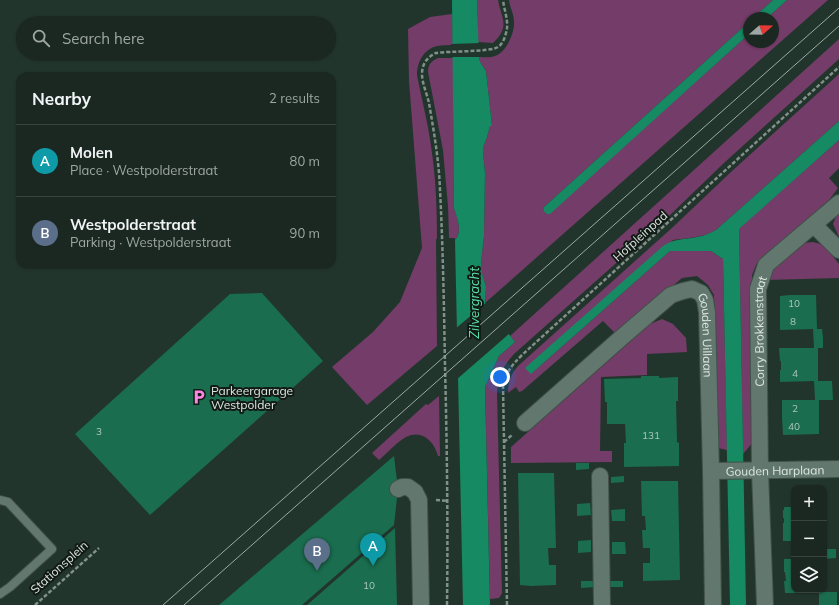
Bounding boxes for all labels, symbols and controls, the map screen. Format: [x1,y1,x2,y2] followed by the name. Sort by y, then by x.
[743,12,779,48] north arrow
[16,16,336,60] search box
[30,27,52,49] icon: search
[62,29,144,48] text: Search here
[32,88,91,109] text: Nearby
[269,90,320,106] text: 2 results
[70,143,113,162] text: Molen
[40,153,50,169] text: A
[290,153,320,169] text: 80 m
[70,162,218,178] text: Place · Westpolderstraat
[610,208,670,264] street label: Hofpleinpad
[70,215,196,234] text: Westpolderstraat
[41,225,49,241] text: B
[290,225,320,241] text: 90 m
[70,234,231,250] text: Parking · Westpolderstraat
[466,267,482,339] water label: Zilvergracht
[750,274,769,387] street label: Corry Brokkenstraat
[695,290,716,378] street label: Gouden Uillaan
[788,297,800,310] house number: 10
[790,315,796,328] house number: 8
[490,367,510,387] your location
[792,367,798,380] house number: 4
[211,383,293,412] place label: Parkeergarage Westpolder
[190,388,208,406] parking icon: Parkeergarage Westpolder
[792,402,798,415] house number: 2
[788,420,800,433] house number: 40
[96,425,102,438] house number: 3
[642,429,660,442] house number: 131
[725,462,824,478] street label: Gouden Harplaan
[791,485,827,593] map controls
[791,485,827,521] button: +
[791,521,827,557] button: −
[360,533,386,566] pin: A
[27,537,91,597] street label: Stationsplein
[304,538,330,571] pin: B
[791,557,827,593] button: layers
[363,579,375,592] house number: 10

